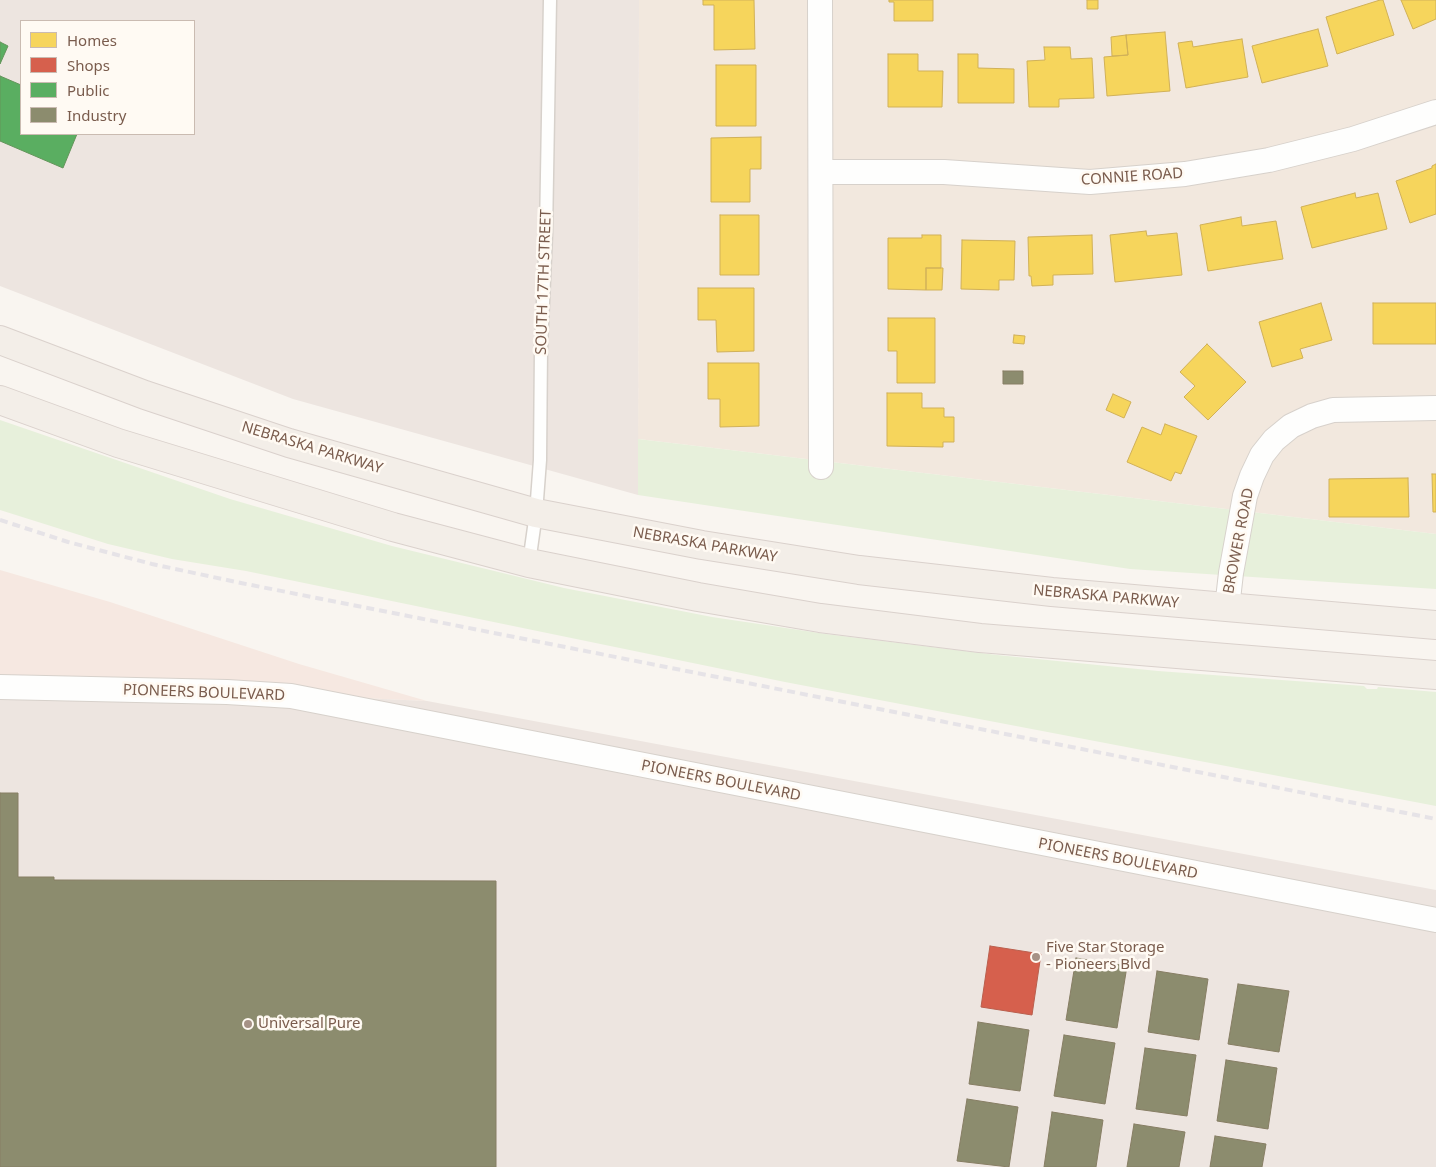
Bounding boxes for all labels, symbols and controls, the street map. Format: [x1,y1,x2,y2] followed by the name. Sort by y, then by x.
[20,20,195,135] legend
[67,30,117,50] text: Homes
[67,55,110,75] text: Shops
[67,80,110,100] text: Public
[67,105,126,125] text: Industry
[1080,164,1184,190] street label: CONNIE ROAD
[532,209,556,355] street label: SOUTH 17TH STREET
[239,418,385,478] street label: NEBRASKA PARKWAY
[1220,487,1258,595] street label: BROWER ROAD
[631,523,779,567] street label: NEBRASKA PARKWAY
[1032,582,1180,612] street label: NEBRASKA PARKWAY
[123,681,285,705] street label: PIONEERS BOULEVARD
[640,757,802,805] street label: PIONEERS BOULEVARD
[1037,835,1199,883] street label: PIONEERS BOULEVARD
[1046,939,1165,974] place label: Five Star Storage - Pioneers Blvd
[1030,951,1042,963] marker: Five Star Storage - Pioneers Blvd
[258,1015,360,1033] place label: Universal Pure
[242,1018,254,1030] marker: Universal Pure

